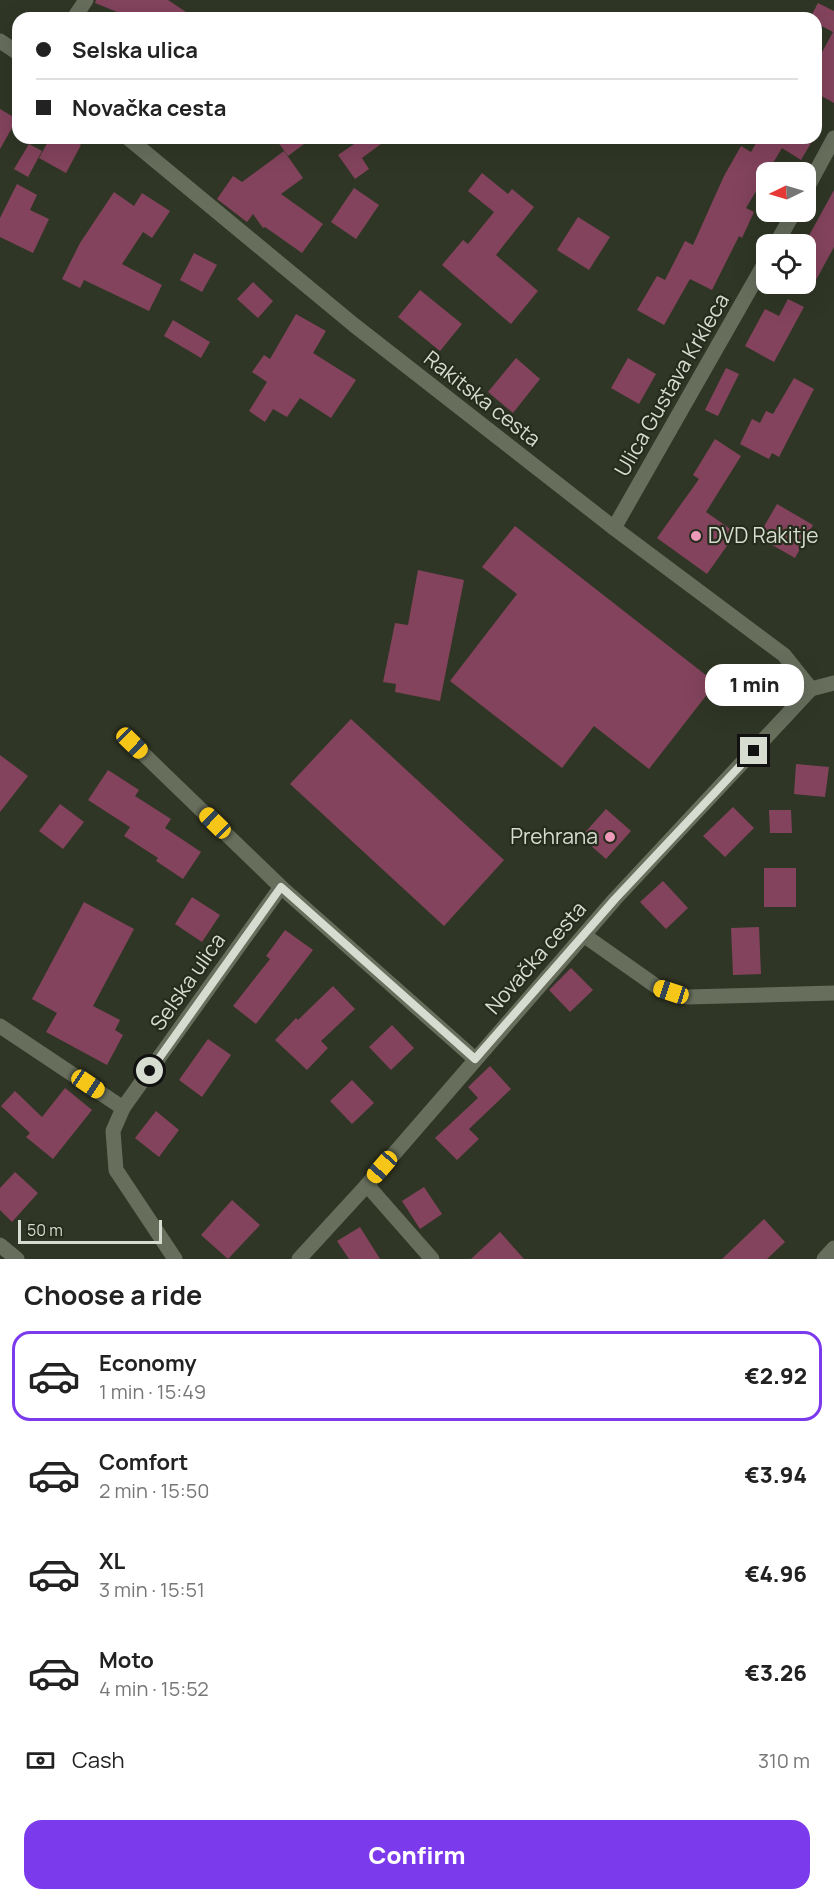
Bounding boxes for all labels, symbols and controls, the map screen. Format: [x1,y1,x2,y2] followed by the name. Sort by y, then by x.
[72,35,198,65] text: Selska ulica
[72,93,226,123] text: Novačka cesta
[756,162,816,222] north arrow
[756,162,816,294] map controls
[756,234,816,294] button: locate
[607,288,735,481] street label: Ulica Gustava Krkleca
[419,344,547,453] street label: Rakitska cesta
[708,521,819,549] place label: DVD Rakitje
[689,529,703,543] marker: DVD Rakitje
[704,664,804,706] callout: 1 min
[729,671,780,698] text: 1 min
[113,724,151,762] car
[740,737,767,764] route end
[196,804,234,842] car
[510,822,598,850] place label: Prehrana
[603,830,617,844] marker: Prehrana
[479,895,592,1020] street label: Novačka cesta
[143,927,231,1036] street label: Selska ulica
[651,978,691,1006] car
[136,1057,163,1084] route start
[68,1066,108,1102] car
[363,1148,401,1186] car
[18,1217,162,1244] scale bar
[27,1219,63,1241] text: 50 m
[24,1276,202,1313] text: Choose a ride
[99,1348,197,1378] text: Economy
[27,1349,81,1403] icon: car
[744,1361,807,1391] text: €2.92
[99,1378,206,1405] text: 1 min · 15:49
[99,1447,188,1477] text: Comfort
[27,1448,81,1502] icon: car
[744,1460,807,1490] text: €3.94
[99,1477,210,1504] text: 2 min · 15:50
[99,1546,125,1576] text: XL
[27,1547,81,1601] icon: car
[745,1559,807,1589] text: €4.96
[99,1576,205,1603] text: 3 min · 15:51
[99,1645,154,1675] text: Moto
[27,1646,81,1700] icon: car
[745,1658,807,1688] text: €3.26
[99,1675,209,1702] text: 4 min · 15:52
[24,1744,57,1777] icon: cash
[72,1745,125,1775] text: Cash
[758,1747,810,1774] text: 310 m
[24,1820,810,1889] button: Confirm

